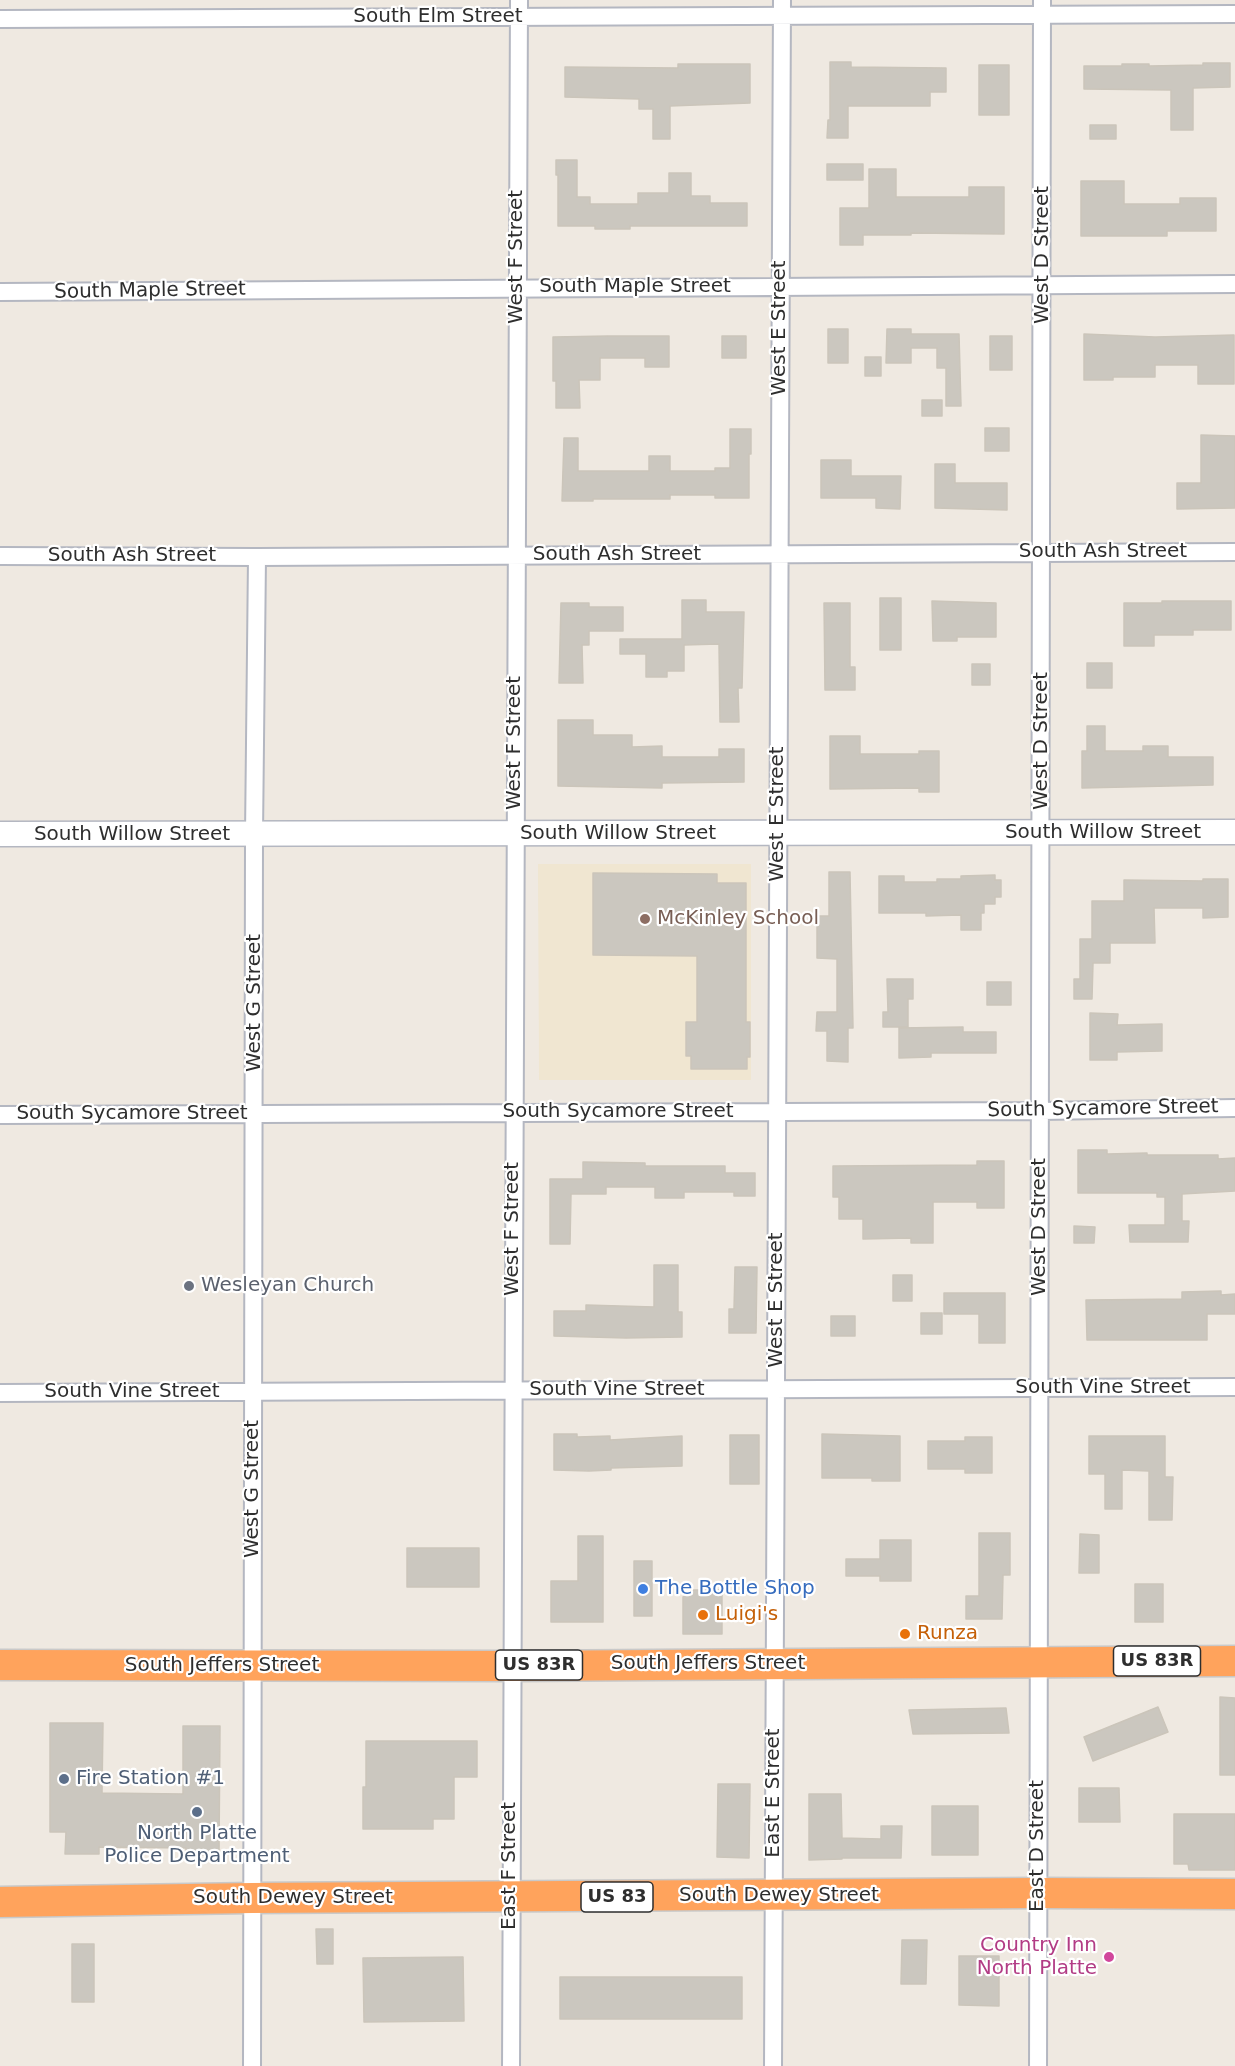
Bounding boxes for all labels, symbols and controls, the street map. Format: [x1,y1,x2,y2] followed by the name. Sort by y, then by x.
[353,5,523,29] street label: South Elm Street
[1031,186,1055,324] street label: West D Street
[505,190,529,324] street label: West F Street
[768,260,792,396] street label: West E Street
[539,275,731,299] street label: South Maple Street
[54,277,246,305] street label: South Maple Street
[1019,540,1187,564] street label: South Ash Street
[533,543,701,567] street label: South Ash Street
[48,544,216,568] street label: South Ash Street
[1030,672,1054,810] street label: West D Street
[503,676,527,810] street label: West F Street
[766,746,790,882] street label: West E Street
[1005,821,1201,845] street label: South Willow Street
[520,822,716,846] street label: South Willow Street
[34,823,230,847] street label: South Willow Street
[657,907,819,931] place label: McKinley School
[638,912,652,926] marker: McKinley School
[243,934,267,1072] street label: West G Street
[987,1095,1219,1123] street label: South Sycamore Street
[502,1100,734,1124] street label: South Sycamore Street
[16,1102,248,1126] street label: South Sycamore Street
[1028,1158,1052,1296] street label: West D Street
[501,1162,525,1296] street label: West F Street
[765,1232,789,1368] street label: West E Street
[201,1274,374,1298] place label: Wesleyan Church
[182,1279,196,1293] marker: Wesleyan Church
[1015,1376,1191,1400] street label: South Vine Street
[529,1378,705,1402] street label: South Vine Street
[44,1380,220,1404] street label: South Vine Street
[241,1420,265,1558] street label: West G Street
[655,1577,815,1601] place label: The Bottle Shop
[636,1582,650,1596] marker: The Bottle Shop
[715,1603,778,1627] place label: Luigi's
[696,1608,710,1622] marker: Luigi's
[917,1622,978,1646] place label: Runza
[898,1627,912,1641] marker: Runza
[1114,1646,1200,1676] road number: US 83R
[496,1650,582,1680] road number: US 83R
[611,1652,805,1676] street label: South Jeffers Street
[125,1654,319,1678] street label: South Jeffers Street
[762,1728,786,1858] street label: East E Street
[76,1767,225,1791] place label: Fire Station #1
[57,1772,71,1786] marker: Fire Station #1
[1026,1780,1050,1912] street label: East D Street
[498,1802,522,1930] street label: East F Street
[190,1805,204,1819] marker: North Platte Police Department
[104,1822,290,1869] place label: North Platte Police Department
[581,1882,653,1912] road number: US 83
[679,1884,879,1908] street label: South Dewey Street
[193,1886,393,1910] street label: South Dewey Street
[977,1934,1097,1981] place label: Country Inn North Platte
[1102,1950,1116,1964] marker: Country Inn North Platte

